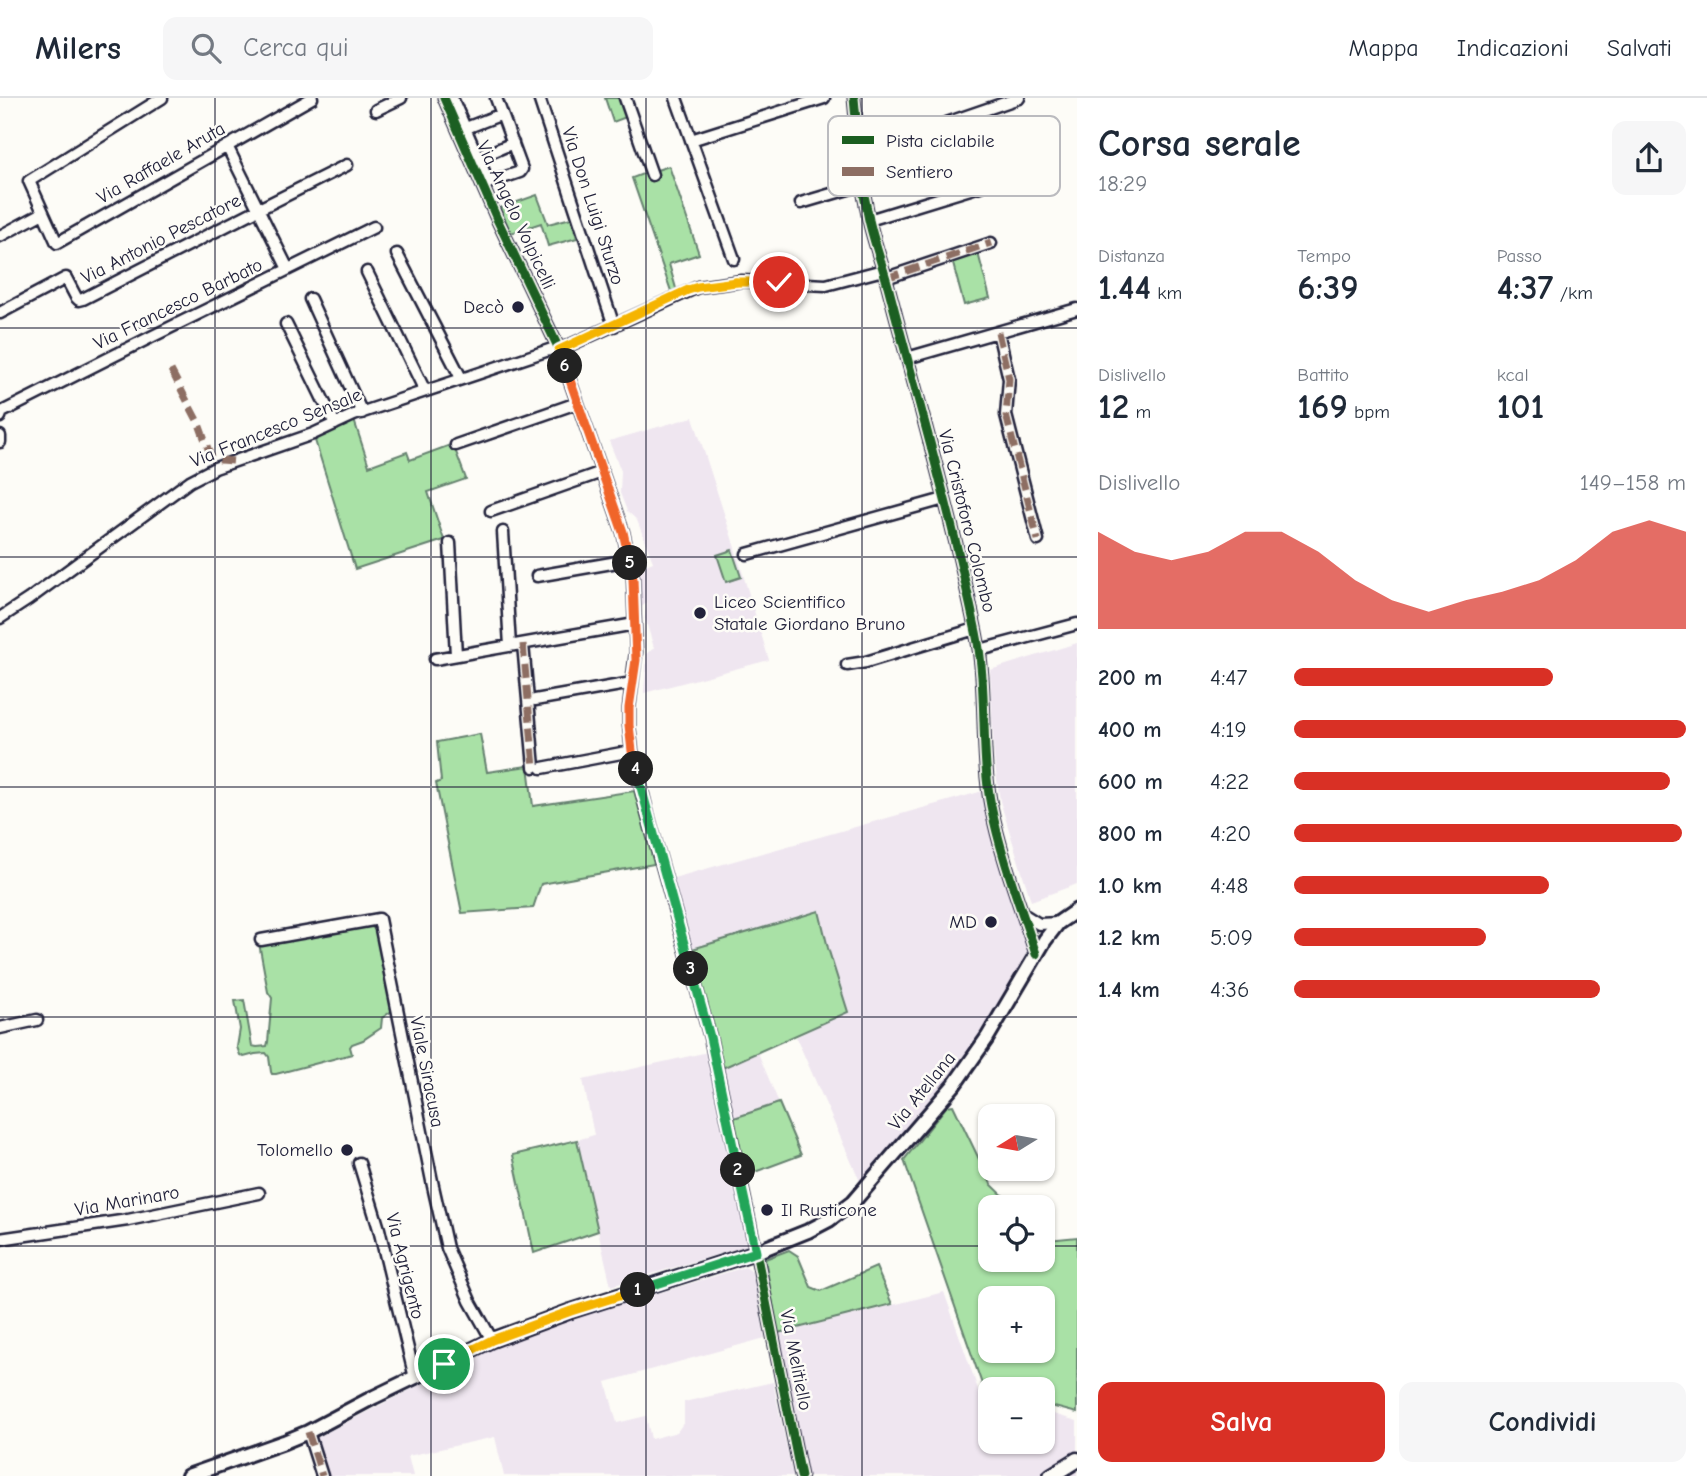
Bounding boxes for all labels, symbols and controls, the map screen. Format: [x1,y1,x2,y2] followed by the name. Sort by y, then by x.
[163,17,653,80] search box
[35,29,121,67] text: Milers
[187,29,225,67] icon: search
[243,33,349,63] text: Cerca qui
[1348,34,1419,62] text: Mappa
[1457,34,1569,62] text: Indicazioni
[1607,34,1672,62] text: Salvati
[828,116,1060,196] legend
[93,117,229,209] street label: Via Raffaele Aruta
[1612,121,1686,195] button: share
[1098,122,1301,166] text: Corsa serale
[557,124,629,288] street label: Via Don Luigi Sturzo
[886,130,995,152] text: Pista ciclabile
[472,137,560,293] street label: Via Angelo Volpicelli
[886,161,953,183] text: Sentiero
[1098,170,1147,197] text: 18:29
[78,189,244,289] street label: Via Antonio Pescatore
[1098,245,1165,267] text: Distanza
[1297,245,1351,267] text: Tempo
[1497,245,1542,267] text: Passo
[749,252,809,312] pin
[90,254,266,354] street label: Via Francesco Barbato
[760,263,798,301] icon: check
[1098,267,1151,308] text: 1.44
[1297,267,1358,308] text: 6:39
[1497,267,1553,308] text: 4:37
[1151,282,1182,304] text: km
[1553,282,1593,304] text: /km
[463,296,504,318] place label: Decò
[510,299,526,315] marker: Decò
[548,348,582,384] pin: 6
[560,354,569,376] text: 6
[1098,364,1166,386] text: Dislivello
[1297,364,1349,386] text: Battito
[1497,364,1529,386] text: kcal
[187,384,365,472] street label: Via Francesco Sensale
[1098,386,1129,427] text: 12
[1297,386,1348,427] text: 169
[1497,386,1544,427] text: 101
[1129,401,1151,423] text: m
[1348,401,1390,423] text: bpm
[934,427,1000,615] street label: Via Cristoforo Colombo
[1098,469,1180,496] text: Dislivello
[1580,469,1686,496] text: 149–158 m
[612,546,648,580] pin: 5
[624,551,635,573] text: 5
[714,591,905,635] place label: Liceo Scientifico Statale Giordano Bruno
[692,605,708,621] marker: Liceo Scientifico Statale Giordano Bruno
[1098,664,1162,691] text: 200 m
[1210,664,1247,691] text: 4:47
[1098,716,1162,743] text: 400 m
[1210,716,1247,743] text: 4:19
[618,752,654,786] pin: 4
[631,757,640,779] text: 4
[1098,768,1163,795] text: 600 m
[1210,768,1249,795] text: 4:22
[1098,820,1163,847] text: 800 m
[1210,820,1251,847] text: 4:20
[1098,872,1162,899] text: 1.0 km
[1210,872,1248,899] text: 4:48
[949,911,977,933] place label: MD
[983,914,999,930] marker: MD
[1098,924,1160,951] text: 1.2 km
[1210,924,1253,951] text: 5:09
[674,952,708,986] pin: 3
[686,957,695,979] text: 3
[1098,976,1160,1003] text: 1.4 km
[1210,976,1249,1003] text: 4:36
[405,1015,449,1129] street label: Viale Siracusa
[884,1047,960,1135] street label: Via Atellana
[978,1104,1055,1181] north arrow
[978,1104,1055,1454] map controls
[257,1139,333,1161] place label: Tolomello
[339,1142,355,1158] marker: Tolomello
[720,1152,756,1188] pin: 2
[733,1158,742,1180] text: 2
[73,1181,181,1221] street label: Via Marinaro
[978,1195,1055,1272] button: locate
[781,1199,877,1221] place label: Il Rusticone
[759,1202,775,1218] marker: Il Rusticone
[381,1211,429,1321] street label: Via Agrigento
[620,1272,656,1308] pin: 1
[634,1278,641,1300] text: 1
[978,1286,1055,1363] button: +
[775,1308,817,1412] street label: Via Melitiello
[414,1334,474,1394] pin
[425,1345,463,1383] icon: arrive
[978,1377,1055,1454] button: −
[1098,1382,1385,1462] button: Salva
[1399,1382,1686,1462] button: Condividi

